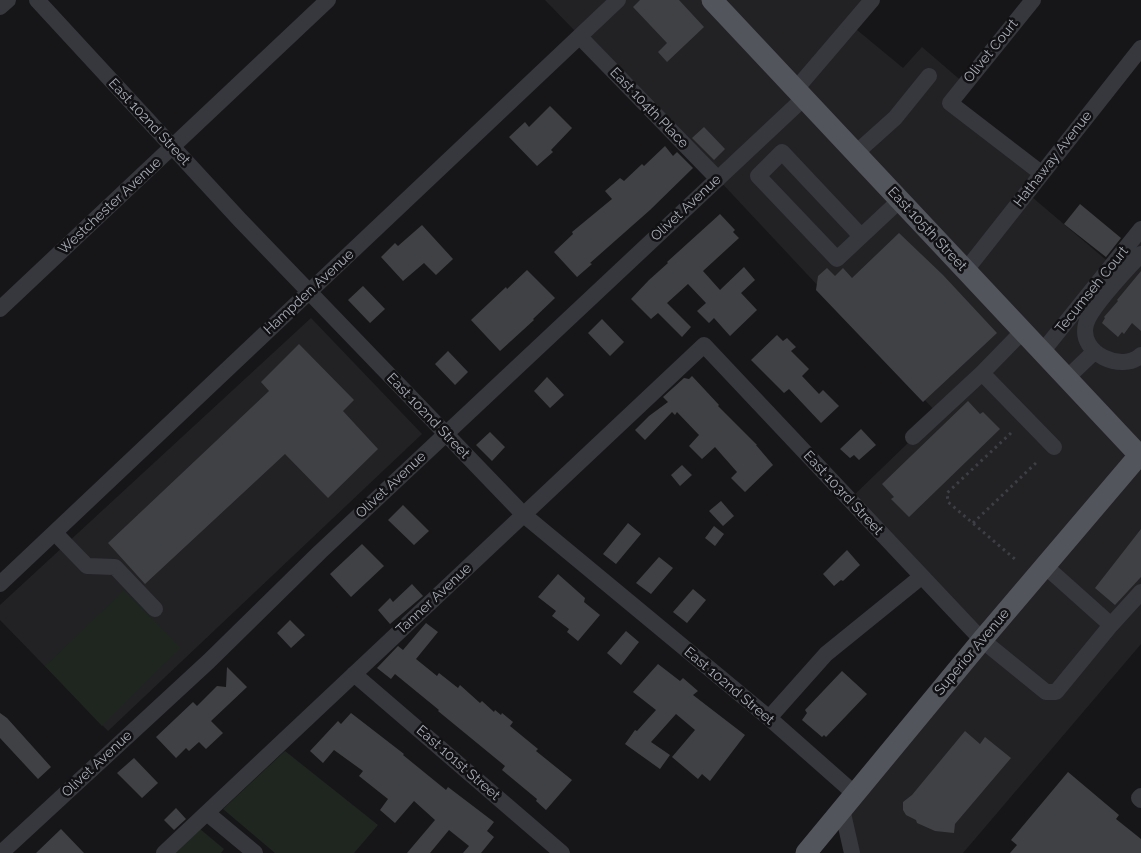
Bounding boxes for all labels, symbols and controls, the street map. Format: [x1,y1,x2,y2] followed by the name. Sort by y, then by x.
[960,16,1022,86] street label: Olivet Court
[606,64,692,152] street label: East 104th Place
[105,75,193,169] street label: East 102nd Street
[1010,108,1096,210] street label: Hathaway Avenue
[55,154,165,258] street label: Westchester Avenue
[647,171,725,245] street label: Olivet Avenue
[884,184,970,274] street label: East 105th Street
[1052,243,1132,337] street label: Tecumseh Court
[260,246,358,338] street label: Hampden Avenue
[383,370,473,462] street label: East 102nd Street
[800,447,886,539] street label: East 103rd Street
[352,448,430,522] street label: Olivet Avenue
[393,560,475,638] street label: Tanner Avenue
[931,605,1013,699] street label: Superior Avenue
[681,643,777,729] street label: East 102nd Street
[413,722,503,804] street label: East 101st Street
[58,727,136,801] street label: Olivet Avenue

